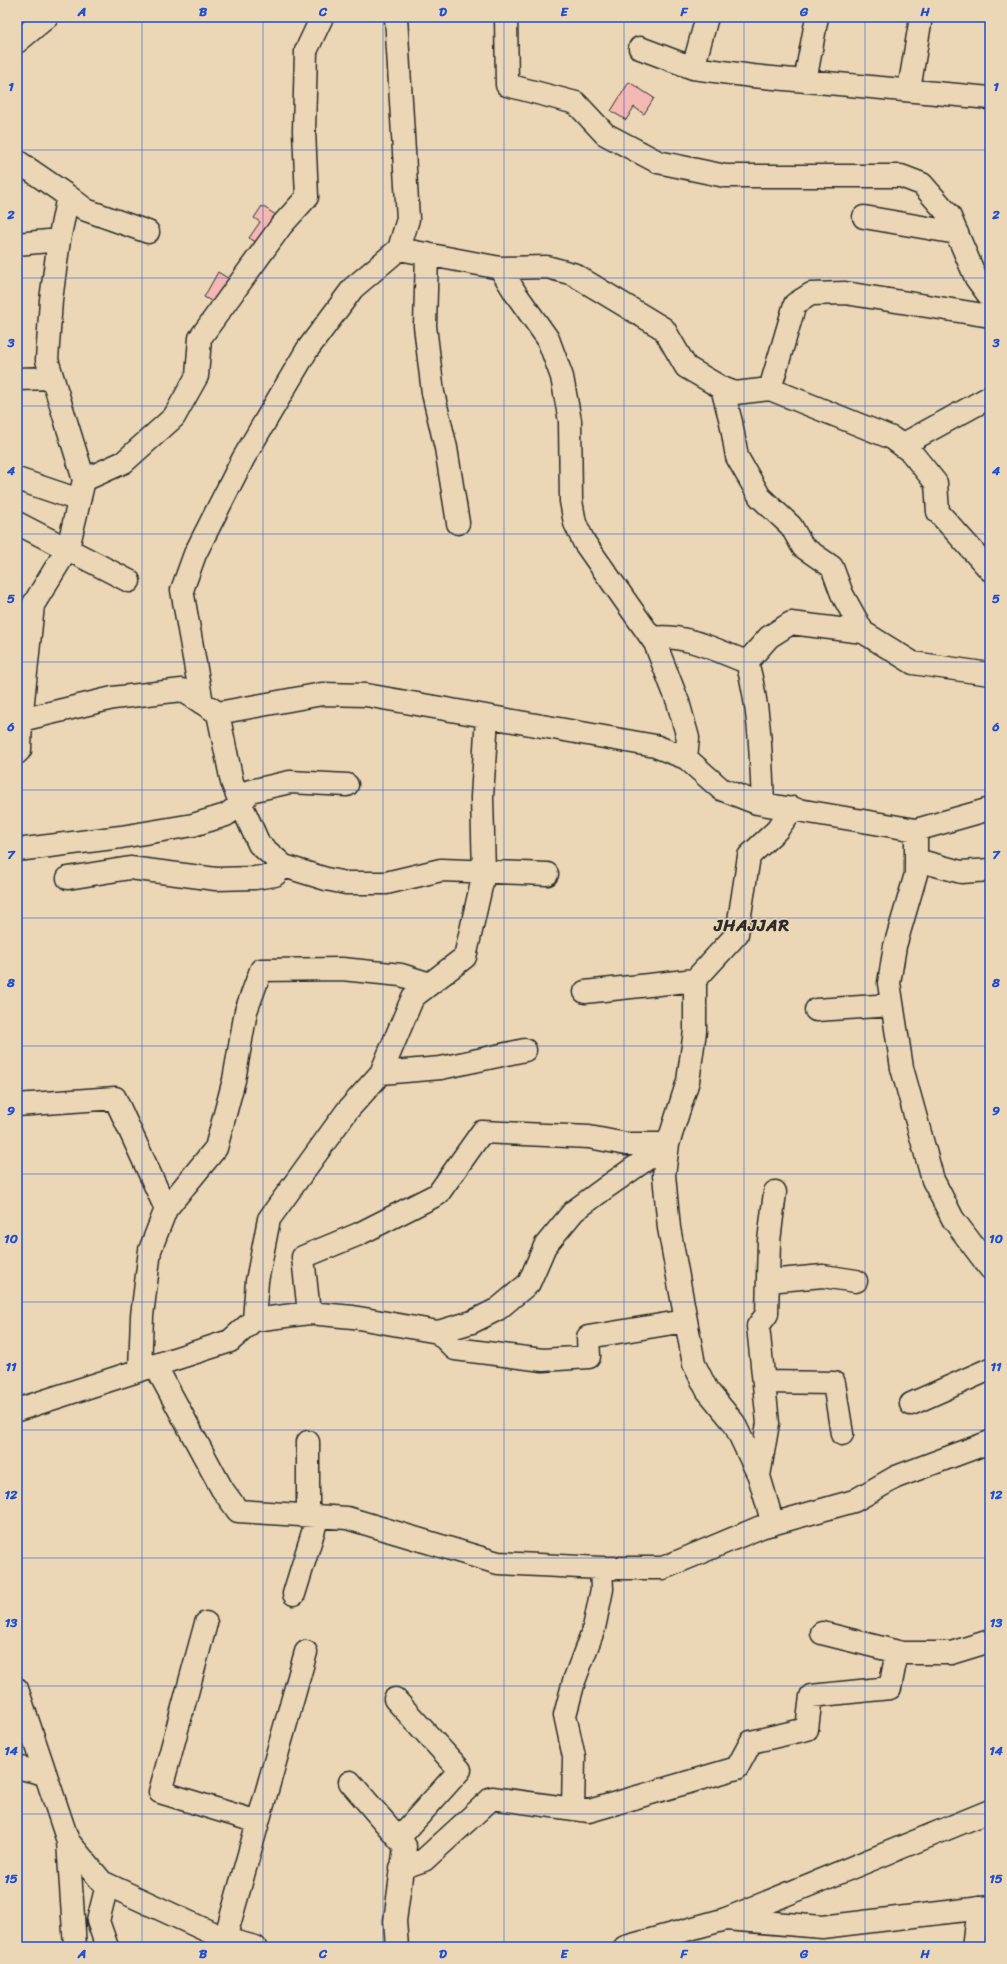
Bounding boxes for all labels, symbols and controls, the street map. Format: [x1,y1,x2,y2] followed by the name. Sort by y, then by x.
[77,0,86,23] text: A
[199,0,208,23] text: B
[318,0,328,23] text: C
[439,0,447,23] text: D
[560,0,569,23] text: E
[679,0,688,23] text: F
[799,0,809,23] text: G
[919,0,930,23] text: H
[8,75,14,98] text: 1
[993,75,999,98] text: 1
[6,203,15,226] text: 2
[991,203,1000,226] text: 2
[6,331,15,354] text: 3
[991,331,1000,354] text: 3
[6,459,16,482] text: 4
[991,459,1001,482] text: 4
[7,587,15,610] text: 5
[992,587,1000,610] text: 5
[6,715,15,738] text: 6
[991,715,1000,738] text: 6
[7,843,16,866] text: 7
[992,843,1001,866] text: 7
[713,910,790,940] district label: JHAJJAR
[6,971,15,994] text: 8
[991,971,1000,994] text: 8
[7,1099,15,1122] text: 9
[992,1099,1000,1122] text: 9
[4,1227,18,1250] text: 10
[989,1227,1003,1250] text: 10
[5,1355,17,1378] text: 11
[990,1355,1002,1378] text: 11
[4,1483,18,1506] text: 12
[989,1483,1003,1506] text: 12
[5,1611,18,1634] text: 13
[990,1611,1003,1634] text: 13
[4,1739,19,1762] text: 14
[989,1739,1004,1762] text: 14
[4,1867,18,1890] text: 15
[989,1867,1003,1890] text: 15
[77,1942,86,1964] text: A
[199,1942,208,1964] text: B
[318,1942,328,1964] text: C
[439,1942,447,1964] text: D
[560,1942,569,1964] text: E
[679,1942,688,1964] text: F
[799,1942,809,1964] text: G
[919,1942,930,1964] text: H

